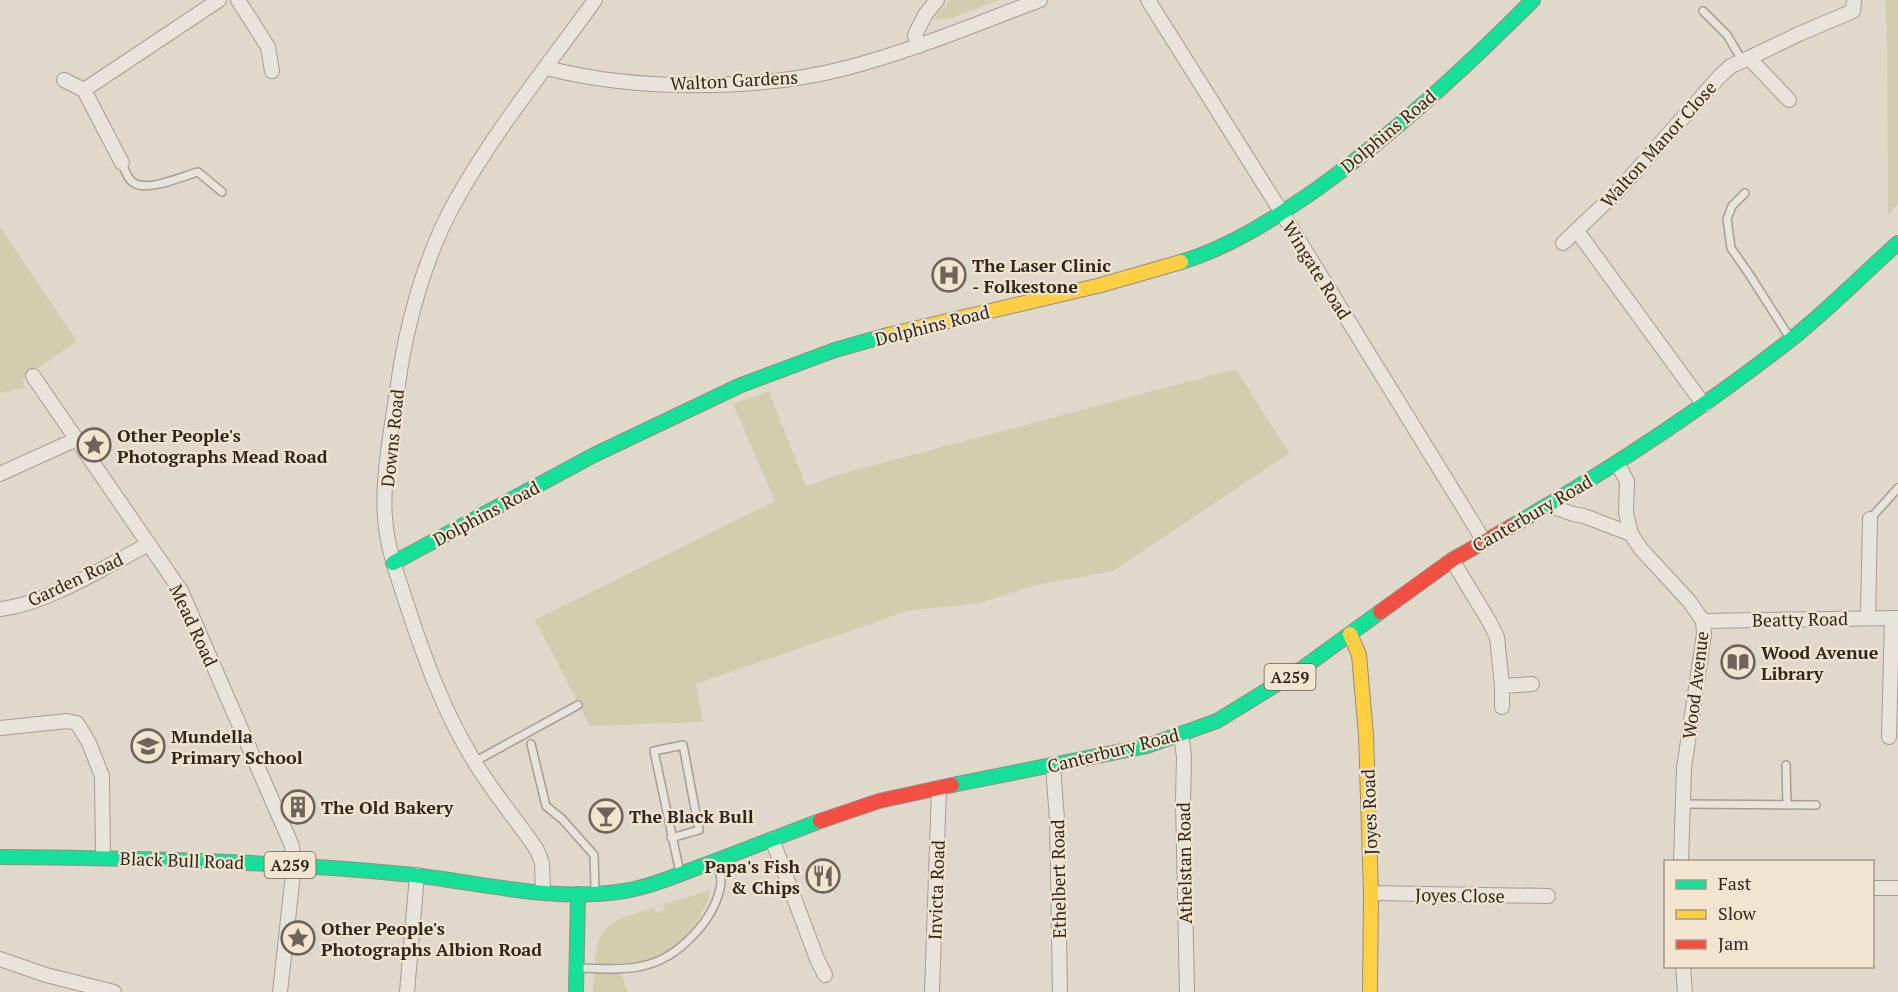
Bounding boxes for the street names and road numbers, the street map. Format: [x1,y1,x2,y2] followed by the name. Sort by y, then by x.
[670,65,798,95] street label: Walton Gardens
[1595,76,1721,212] street label: Walton Manor Close
[1335,84,1441,178] street label: Dolphins Road
[1277,216,1357,324] street label: Wingate Road
[872,299,992,351] street label: Dolphins Road
[375,388,409,488] street label: Downs Road
[1468,469,1596,557] street label: Canterbury Road
[429,475,543,551] street label: Dolphins Road
[23,546,127,612] street label: Garden Road
[164,580,224,670] street label: Mead Road
[1752,606,1848,632] street label: Beatty Road
[1676,630,1714,740] street label: Wood Avenue
[1264,664,1316,690] road number: A259
[1045,722,1181,778] street label: Canterbury Road
[1356,769,1382,855] street label: Joyes Road
[1171,802,1197,924] street label: Athelstan Road
[1045,819,1071,939] street label: Ethelbert Road
[922,839,950,941] street label: Invicta Road
[119,846,245,874] street label: Black Bull Road
[264,852,316,878] road number: A259
[1415,882,1505,908] street label: Joyes Close

